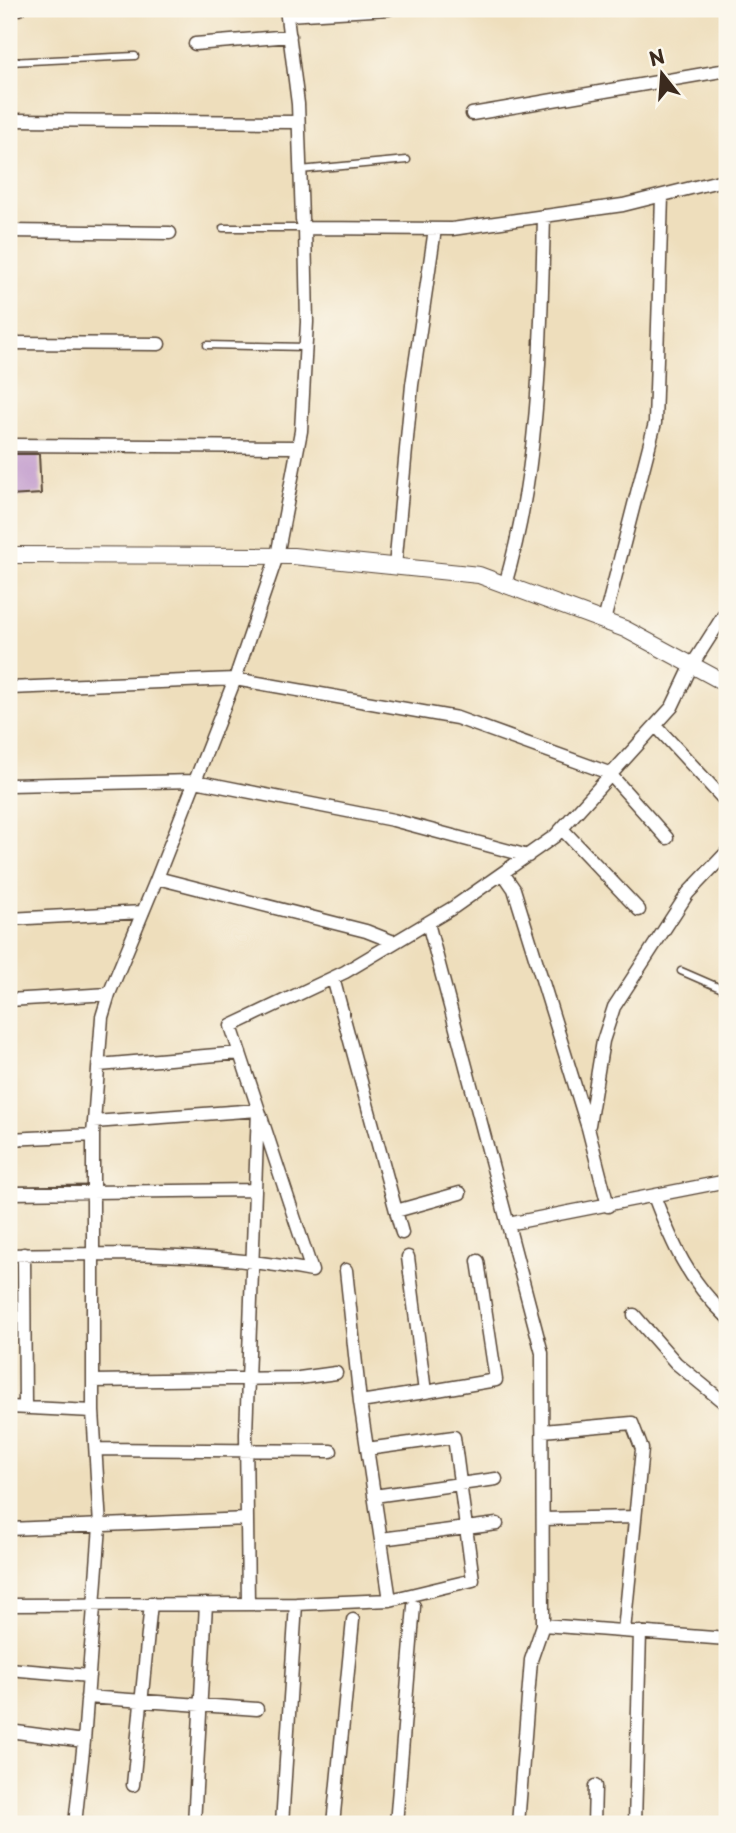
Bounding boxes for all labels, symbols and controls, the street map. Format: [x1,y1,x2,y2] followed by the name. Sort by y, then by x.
[628,38,698,108] north arrow
[645,41,668,72] text: N

